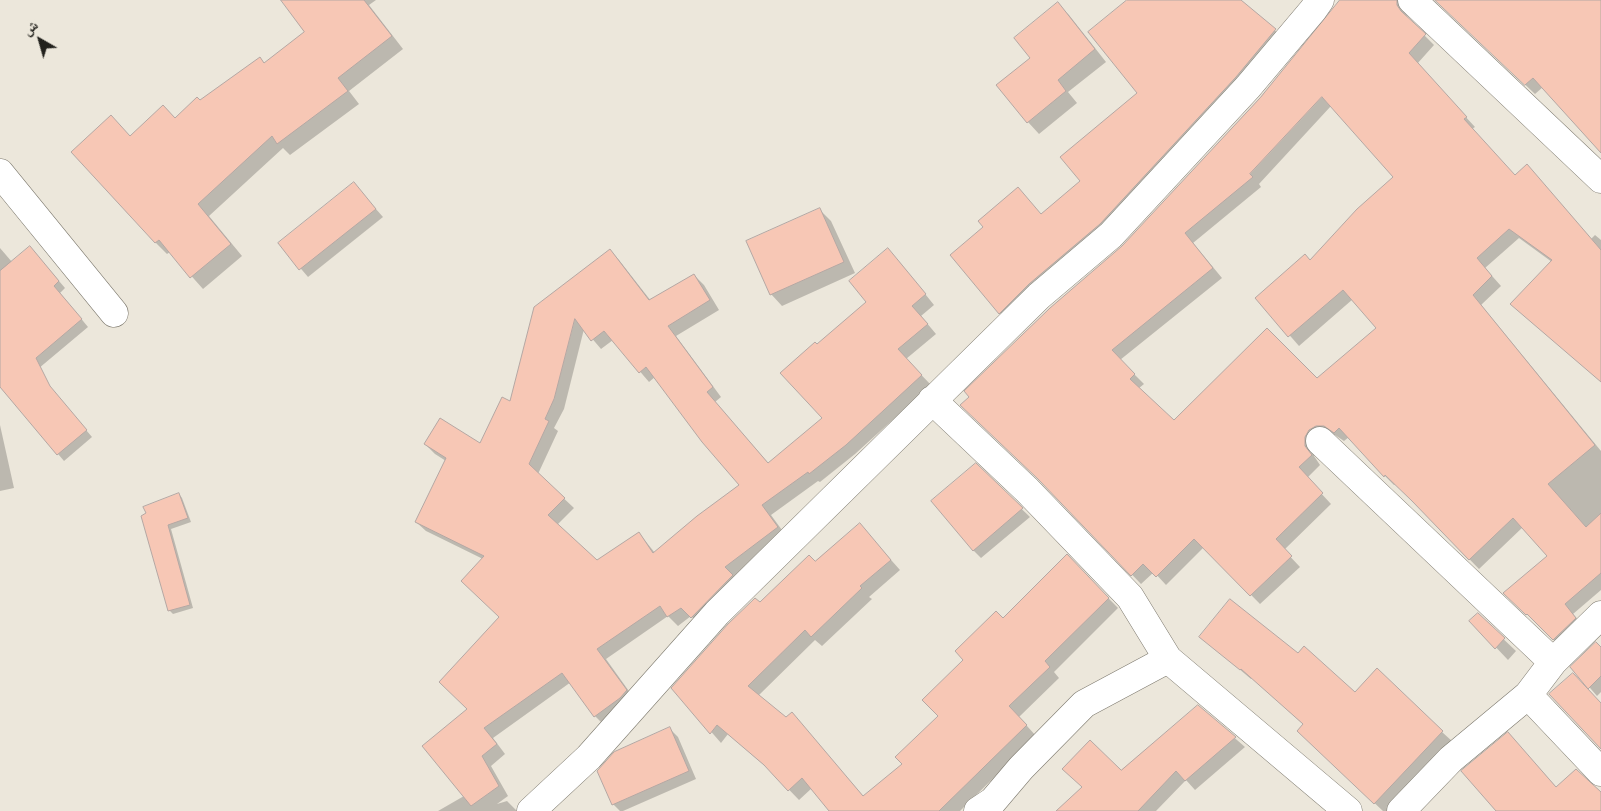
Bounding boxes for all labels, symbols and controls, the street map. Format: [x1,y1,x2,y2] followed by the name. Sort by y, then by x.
[15,15,65,65] north arrow
[19,17,42,39] text: ش

